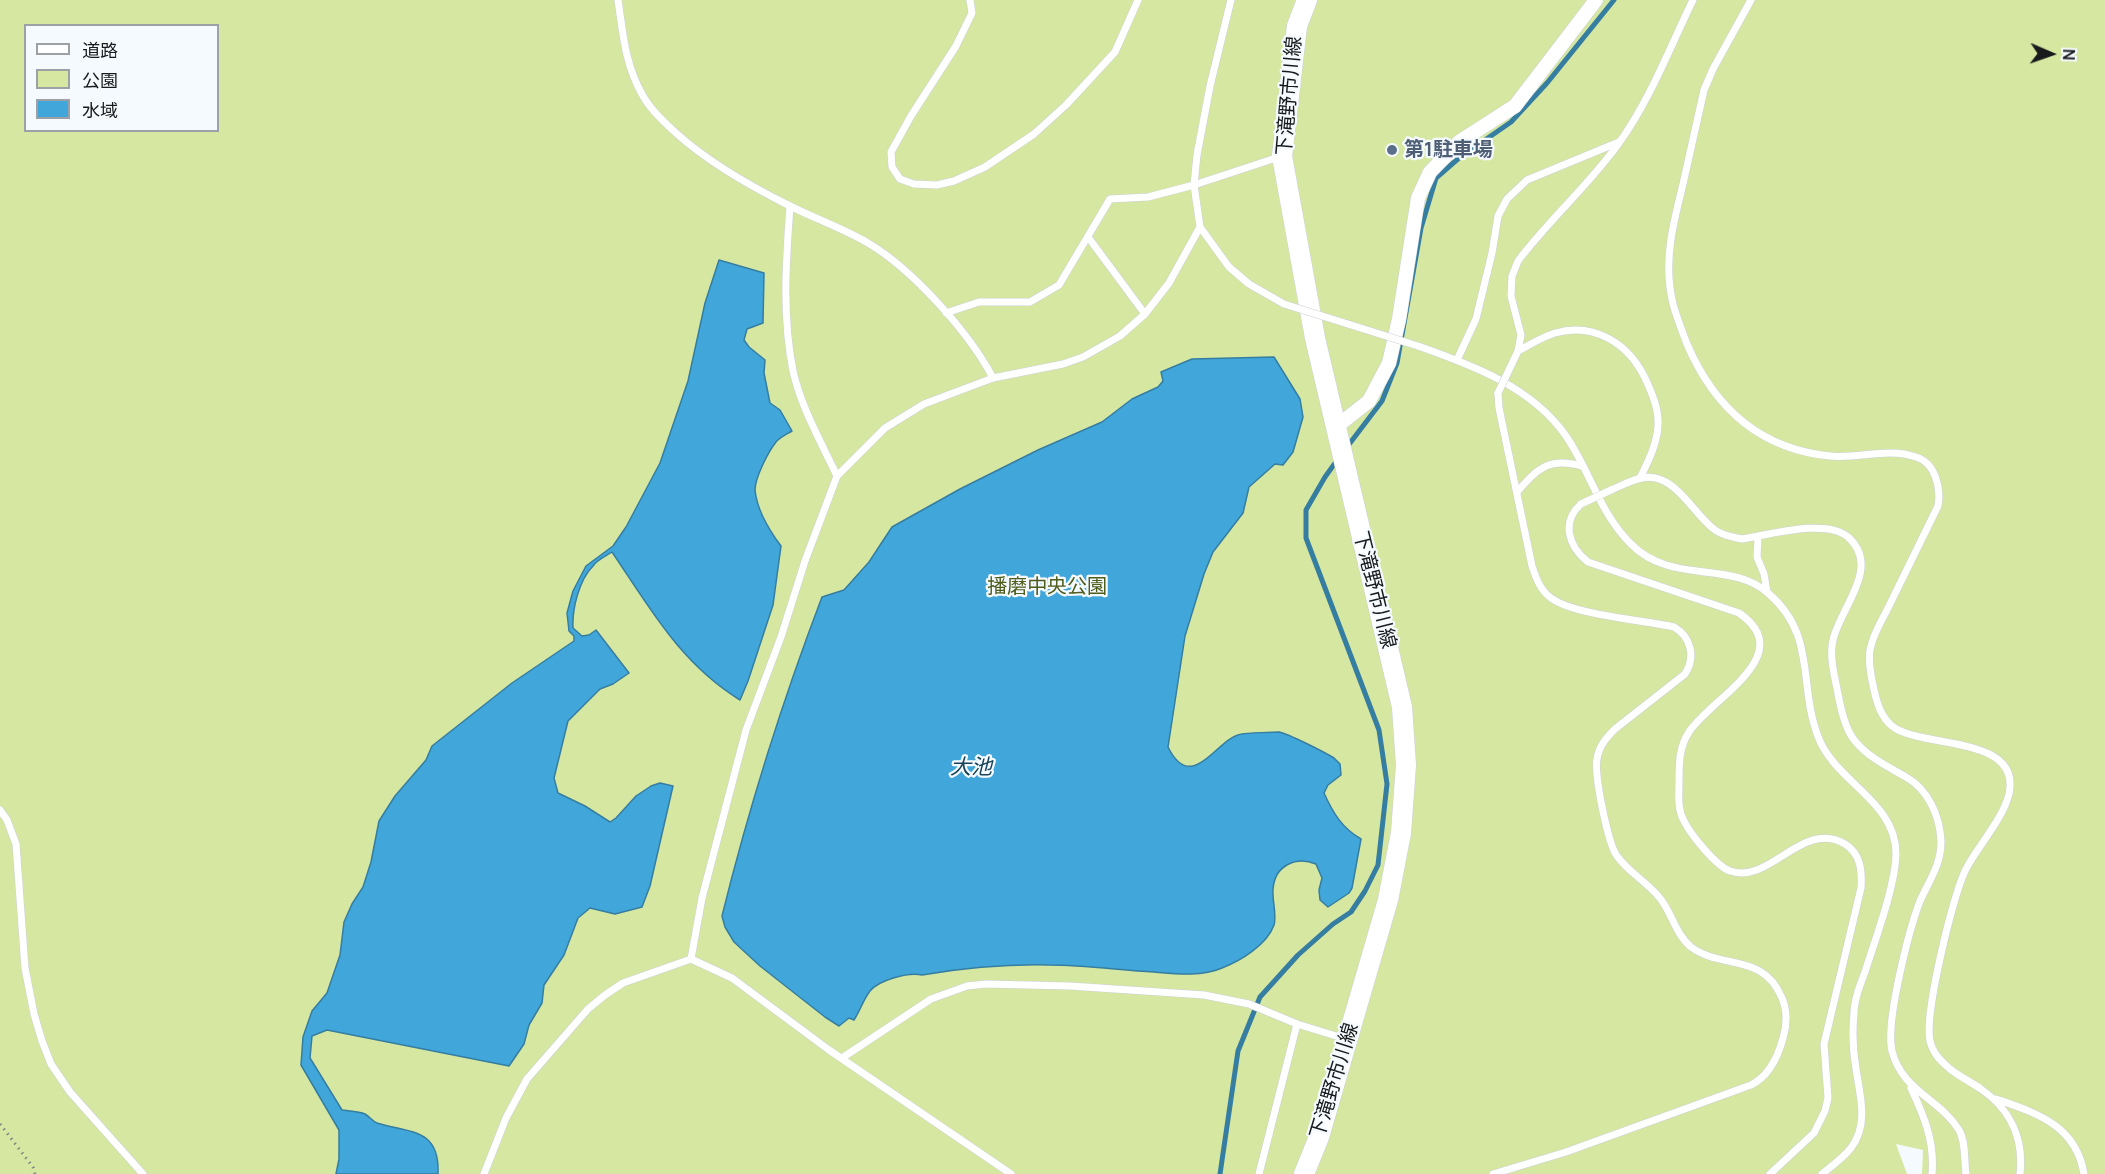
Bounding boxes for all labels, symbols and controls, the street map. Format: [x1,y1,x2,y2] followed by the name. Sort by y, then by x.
[24,24,219,132] legend
[2021,24,2081,84] north arrow
[1273,35,1307,157] street label: 下滝野市川線
[82,38,118,62] text: 道路
[2058,48,2080,61] text: N
[82,68,118,92] text: 公園
[82,98,118,122] text: 水域
[1404,138,1493,162] place label: 第1駐車場
[1385,143,1399,157] marker: 第1駐車場
[1348,529,1400,651] street label: 下滝野市川線
[987,575,1107,599] park label: 播磨中央公園
[950,755,992,781] water label: 大池
[1306,1020,1364,1142] street label: 下滝野市川線

